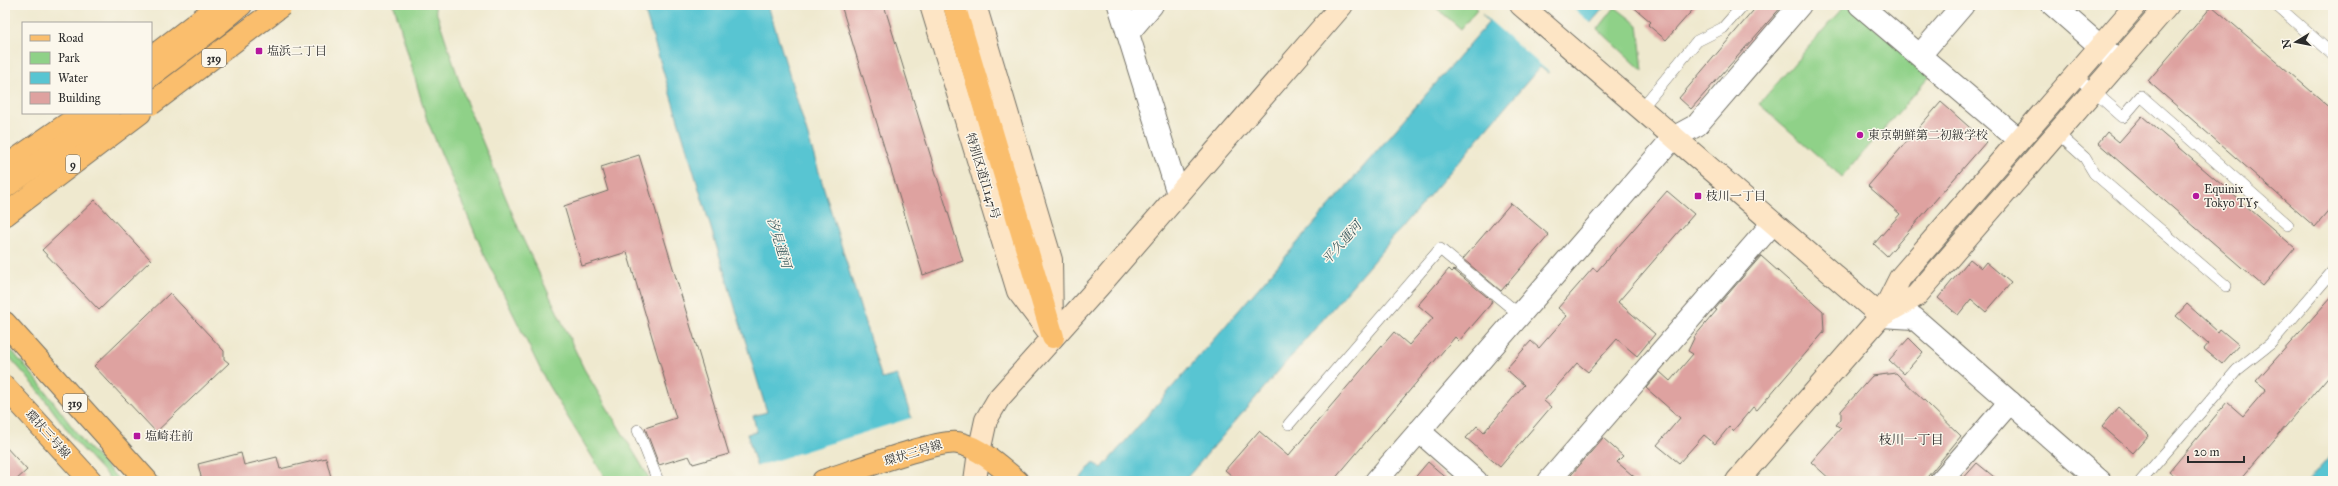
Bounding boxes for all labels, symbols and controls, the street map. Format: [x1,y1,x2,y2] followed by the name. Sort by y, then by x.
[22,22,152,114] legend
[2276,22,2316,62] north arrow
[58,31,84,45] text: Road
[2279,37,2294,49] text: N
[267,44,327,58] place label: 塩浜二丁目
[254,46,264,56] marker: 塩浜二丁目
[202,49,226,67] road number: 319
[58,51,80,65] text: Park
[58,71,88,85] text: Water
[58,91,101,106] text: Building
[1868,128,1988,142] place label: 東京朝鮮第二初級学校
[1855,130,1865,140] marker: 東京朝鮮第二初級学校
[963,131,1003,221] street label: 特別区道江147号
[66,155,80,173] road number: 9
[2204,182,2259,210] place label: Equinix Tokyo TY5
[1706,189,1766,203] place label: 枝川一丁目
[1693,191,1703,201] marker: 枝川一丁目
[2191,191,2201,201] marker: Equinix Tokyo TY5
[764,216,795,272] water label: 汐見運河
[1319,217,1366,268] water label: 平久運河
[63,394,87,412] road number: 319
[23,407,73,461] street label: 環状三号線
[145,429,193,443] place label: 塩崎荘前
[132,431,142,441] marker: 塩崎荘前
[1878,432,1944,448] district label: 枝川一丁目
[882,438,944,468] street label: 環状三号線
[2188,438,2244,464] scale bar
[2194,445,2220,459] text: 20 m

